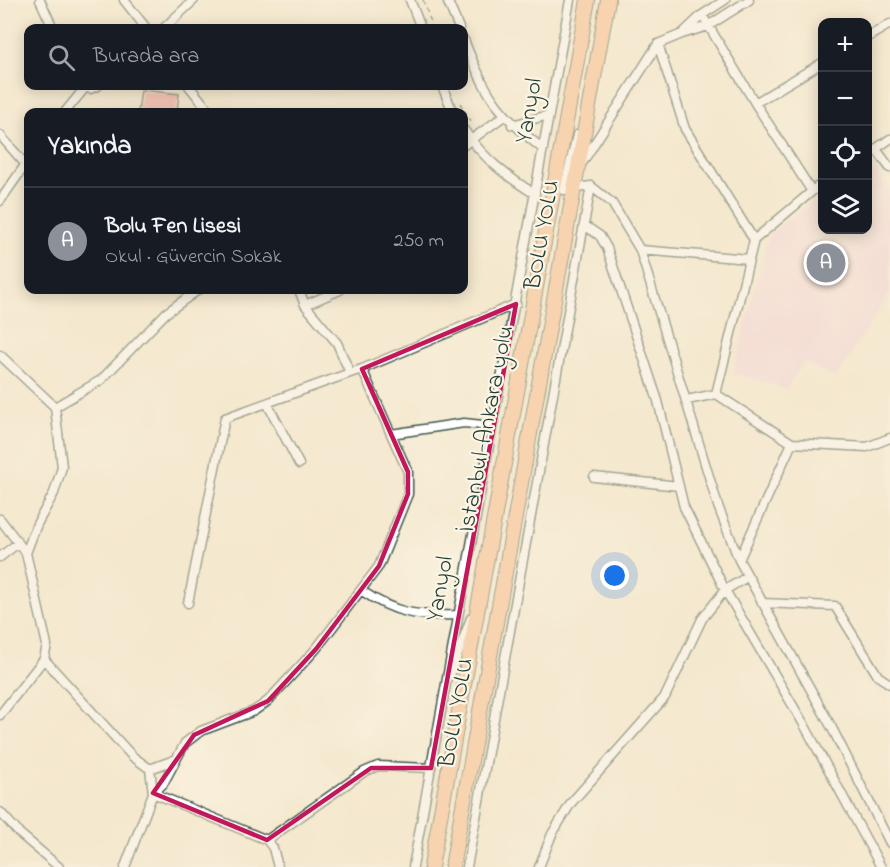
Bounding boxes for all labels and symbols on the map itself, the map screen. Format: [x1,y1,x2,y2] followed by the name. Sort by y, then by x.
[507,76,554,147] street label: Yanyol
[516,177,570,294] street label: BOLU YOLU
[806,240,846,286] pin: A
[450,323,525,536] street label: İstanbul-Ankara yolu
[418,554,465,625] street label: Yanyol
[600,561,629,590] your location
[430,655,484,772] street label: BOLU YOLU

